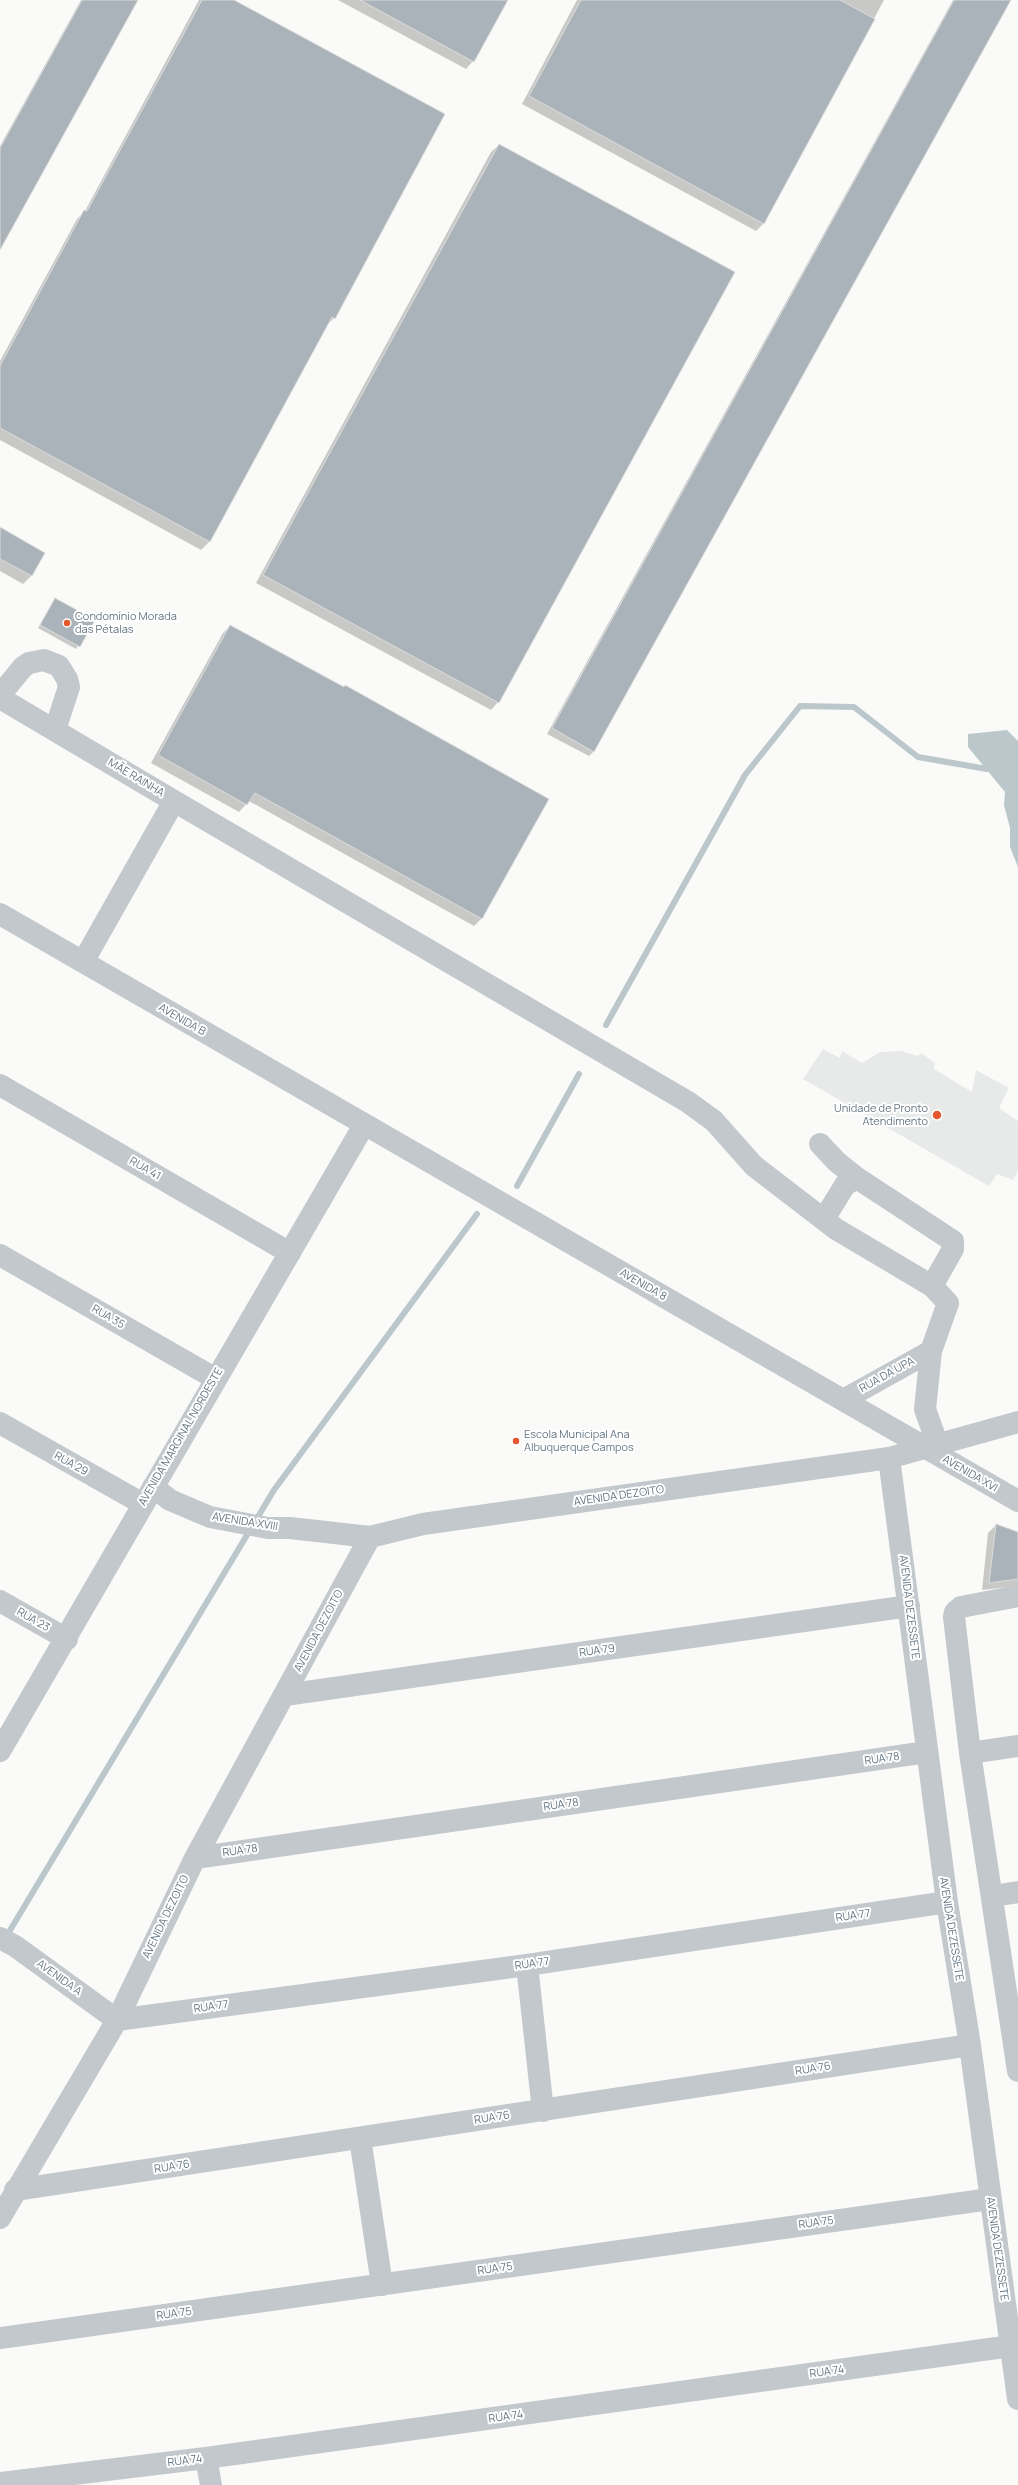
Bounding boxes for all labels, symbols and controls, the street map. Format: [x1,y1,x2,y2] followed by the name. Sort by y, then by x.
[75,610,177,636] place label: Condomínio Morada das Pétalas
[62,618,72,628] marker: Condomínio Morada das Pétalas
[106,756,166,800] street label: MÃE RAINHA
[156,1001,208,1039] street label: AVENIDA B
[834,1102,928,1128] place label: Unidade de Pronto Atendimento
[931,1109,943,1121] marker: Unidade de Pronto Atendimento
[127,1155,163,1183] street label: RUA 41
[617,1266,669,1304] street label: AVENIDA 8
[89,1302,127,1332] street label: RUA 35
[857,1355,917,1395] street label: RUA DA UPA
[136,1366,226,1508] street label: AVENIDA MARGINAL NORDESTE
[524,1428,634,1454] place label: Escola Municipal Ana Albuquerque Campos
[511,1436,521,1446] marker: Escola Municipal Ana Albuquerque Campos
[52,1449,90,1479] street label: RUA 29
[940,1453,1000,1495] street label: AVENIDA XVI
[573,1483,665,1509] street label: AVENIDA DEZOITO
[211,1510,279,1534] street label: AVENIDA XVIII
[896,1554,922,1660] street label: AVENIDA DEZESSETE
[292,1588,346,1674] street label: AVENIDA DEZOITO
[14,1605,52,1635] street label: RUA 23
[578,1642,616,1660] street label: RUA 79
[864,1750,900,1768] street label: RUA 78
[543,1796,579,1814] street label: RUA 78
[222,1842,258,1860] street label: RUA 78
[140,1873,192,1961] street label: AVENIDA DEZOITO
[936,1876,966,1982] street label: AVENIDA DEZESSETE
[835,1907,871,1925] street label: RUA 77
[514,1955,550,1973] street label: RUA 77
[34,1957,84,1999] street label: AVENIDA A
[193,1998,229,2016] street label: RUA 77
[794,2060,832,2078] street label: RUA 76
[473,2109,511,2127] street label: RUA 76
[153,2158,191,2176] street label: RUA 76
[983,2196,1011,2302] street label: AVENIDA DEZESSETE
[798,2214,834,2232] street label: RUA 75
[477,2260,513,2278] street label: RUA 75
[156,2305,192,2323] street label: RUA 75
[809,2363,845,2381] street label: RUA 74
[488,2408,524,2426] street label: RUA 74
[167,2452,203,2470] street label: RUA 74

